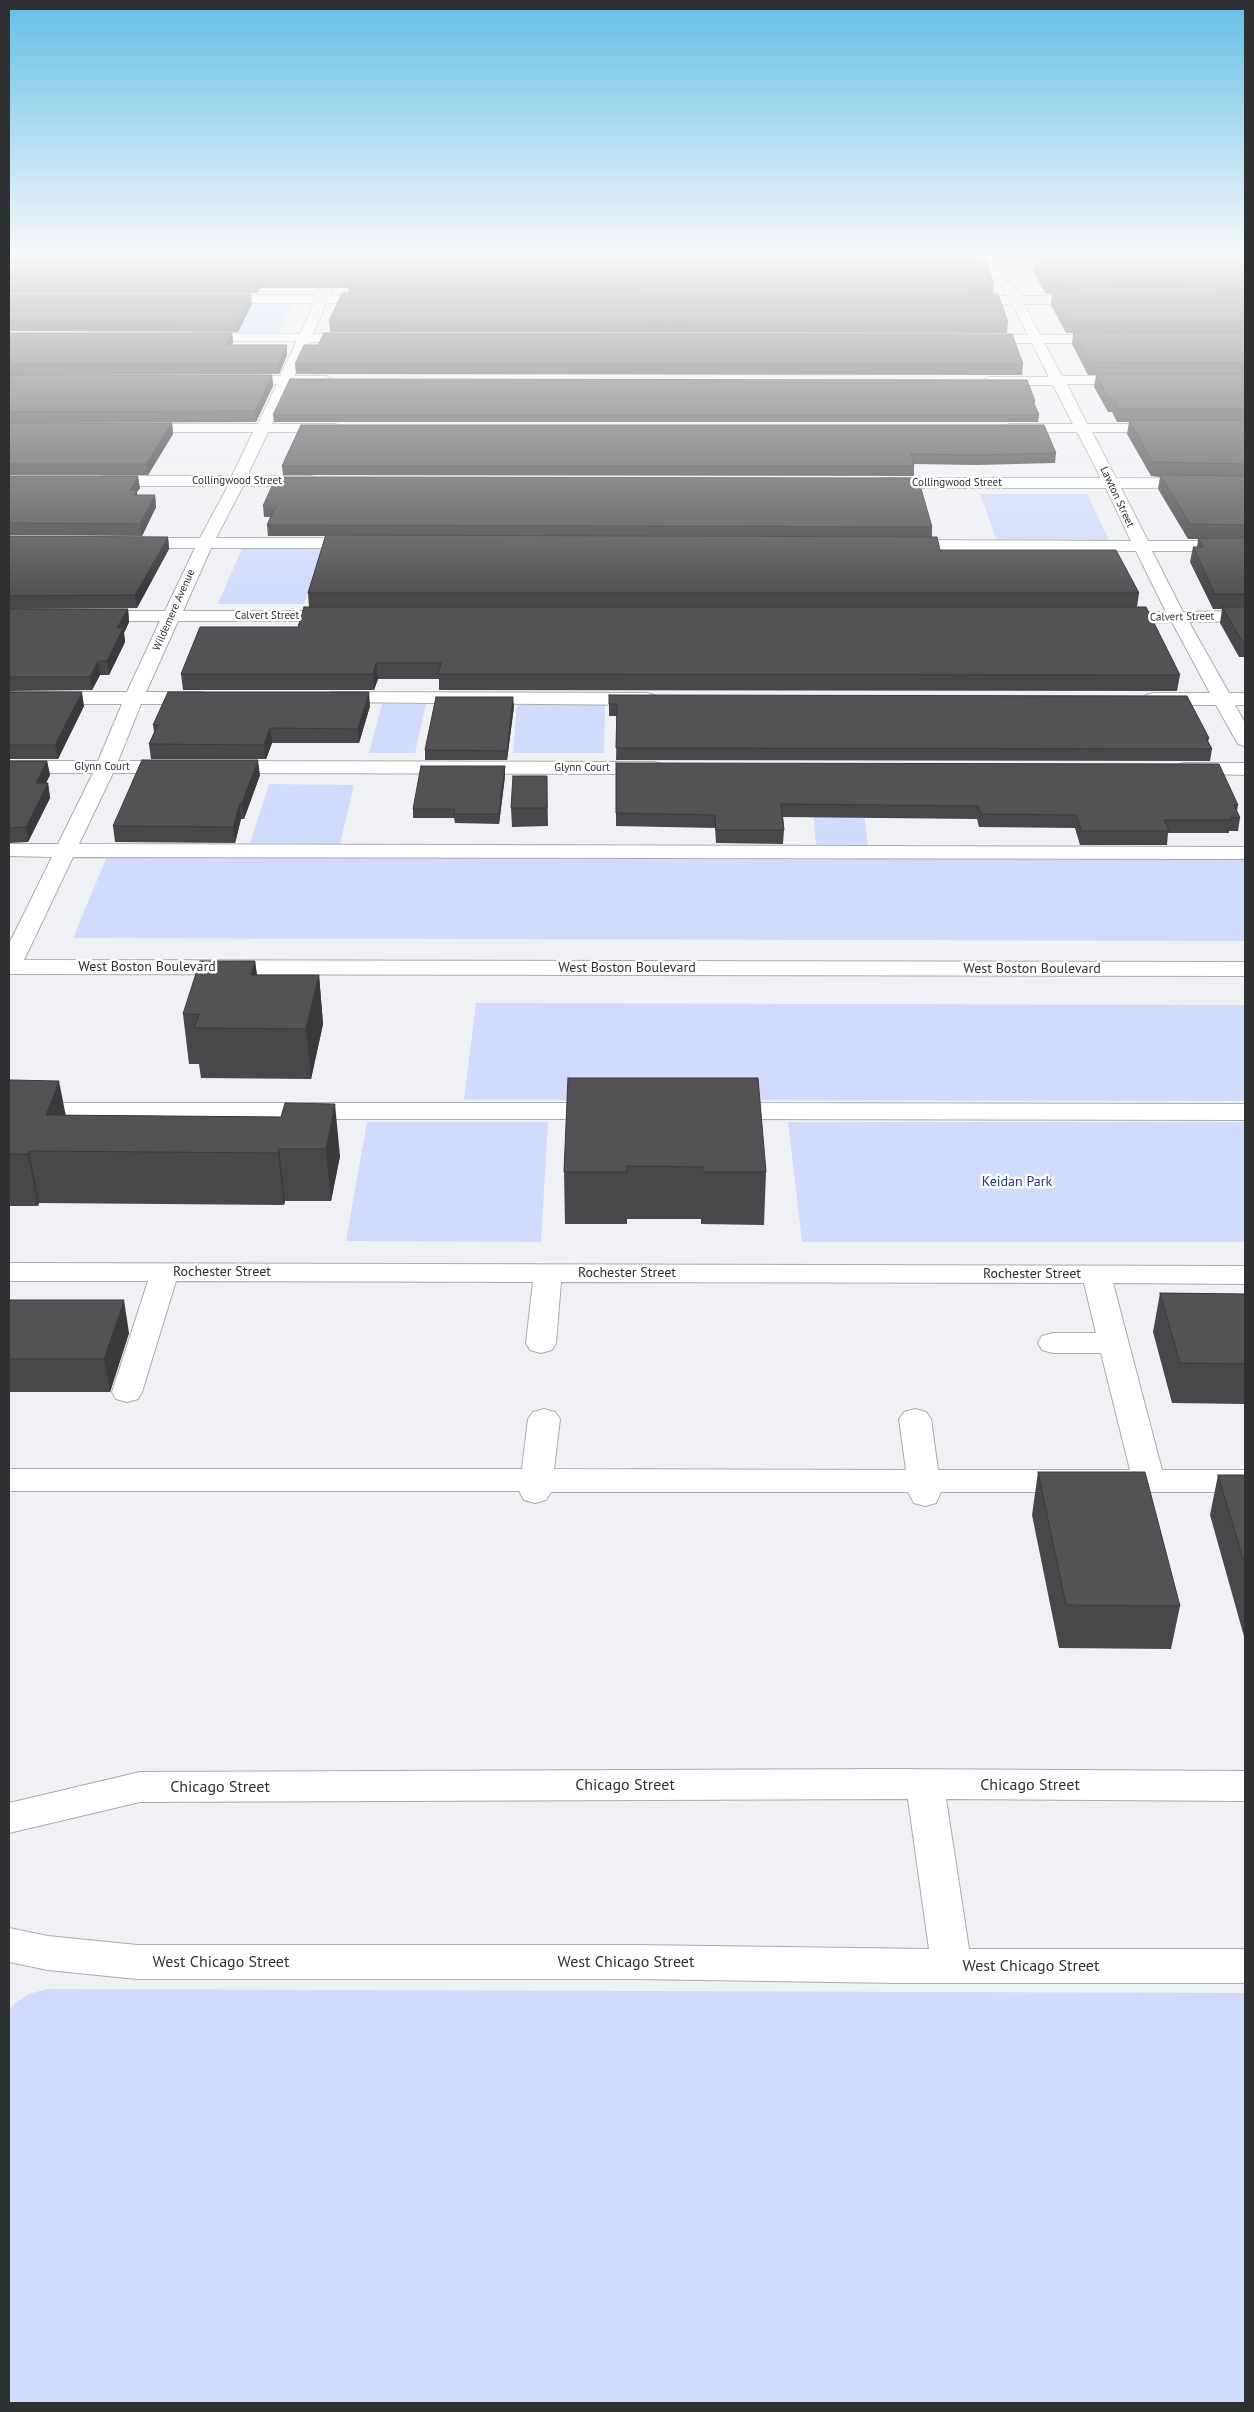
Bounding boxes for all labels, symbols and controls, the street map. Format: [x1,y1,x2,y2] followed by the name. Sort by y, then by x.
[1097,465,1137,529] street label: Lawton Street
[192,474,282,488] street label: Collingwood Street
[912,476,1002,490] street label: Collingwood Street
[150,567,198,653] street label: Wildemere Avenue
[235,609,299,623] street label: Calvert Street
[1150,610,1214,624] street label: Calvert Street
[74,760,130,774] street label: Glynn Court
[554,761,610,775] street label: Glynn Court
[78,959,216,975] street label: West Boston Boulevard
[558,960,696,976] street label: West Boston Boulevard
[963,961,1101,977] street label: West Boston Boulevard
[982,1174,1052,1190] park label: Keidan Park
[173,1264,271,1280] street label: Rochester Street
[578,1265,676,1281] street label: Rochester Street
[983,1266,1081,1282] street label: Rochester Street
[575,1775,675,1795] street label: Chicago Street
[980,1775,1080,1795] street label: Chicago Street
[170,1777,270,1797] street label: Chicago Street
[153,1952,289,1972] street label: West Chicago Street
[558,1952,694,1972] street label: West Chicago Street
[963,1956,1099,1976] street label: West Chicago Street

